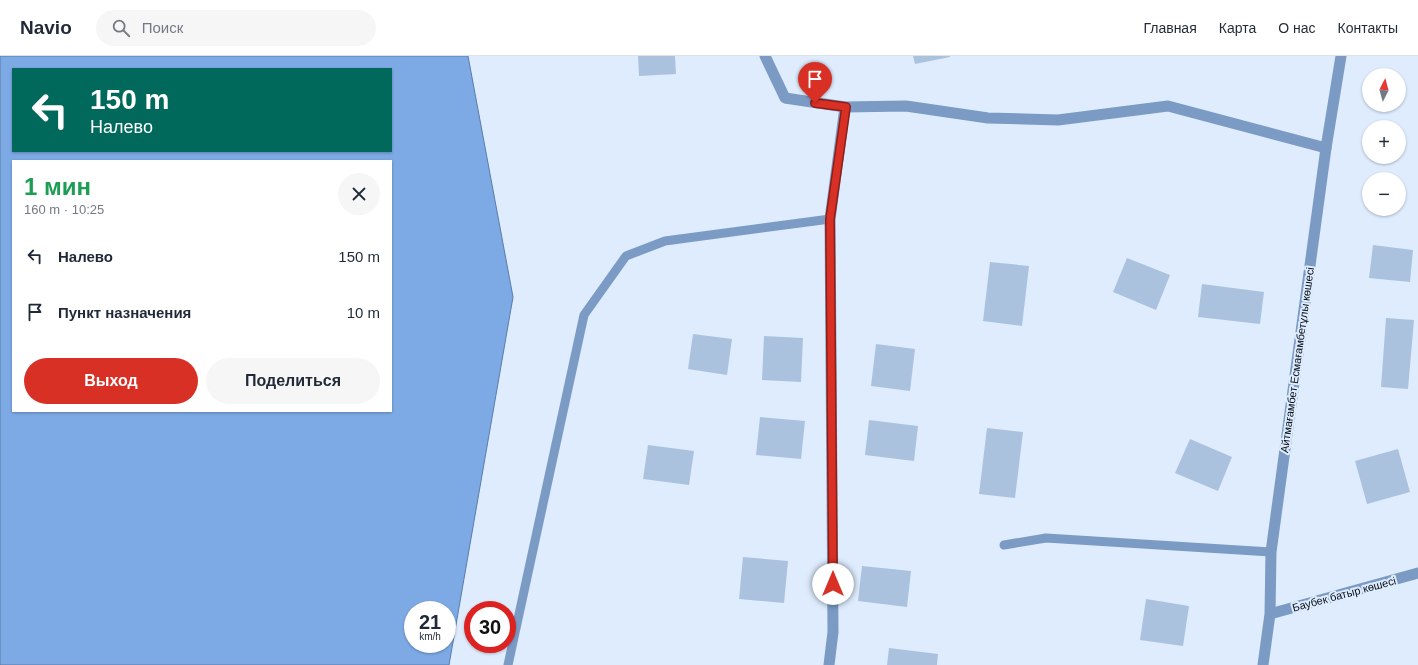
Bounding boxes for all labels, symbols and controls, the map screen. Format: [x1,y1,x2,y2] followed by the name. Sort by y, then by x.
[96,10,376,46] search box
[20,17,72,38] text: Navio
[110,17,132,39] icon: search
[142,19,183,36] text: Поиск
[1143,20,1197,36] text: Главная
[1219,20,1256,36] text: Карта
[1278,20,1316,36] text: О нас
[1338,20,1398,36] text: Контакты
[798,62,832,103] pin
[804,68,826,90] icon: arrive
[1362,68,1406,112] north arrow
[1362,68,1406,216] map controls
[24,84,76,136] icon: left
[90,84,169,115] text: 150 m
[90,117,153,137] text: Налево
[1362,120,1406,164] button: +
[1362,172,1406,216] button: −
[24,173,91,200] text: 1 мин
[338,173,380,215] button: close
[24,202,104,217] text: 160 m · 10:25
[24,245,46,267] icon: left
[58,248,113,265] text: Налево
[338,248,380,265] text: 150 m
[1278,266,1316,454] street label: Айтмағамбет Есмағамбетұлы көшесі
[24,301,46,323] icon: arrive
[58,304,191,321] text: Пункт назначения
[347,304,380,321] text: 10 m
[24,358,198,404] button: Выход
[206,358,380,404] button: Поделиться
[812,563,854,605] position arrow
[1291,574,1397,614] street label: Баубек батыр көшесі
[464,601,516,653] speed limit sign: 30
[419,611,441,633] text: 21
[419,631,441,642] text: km/h

